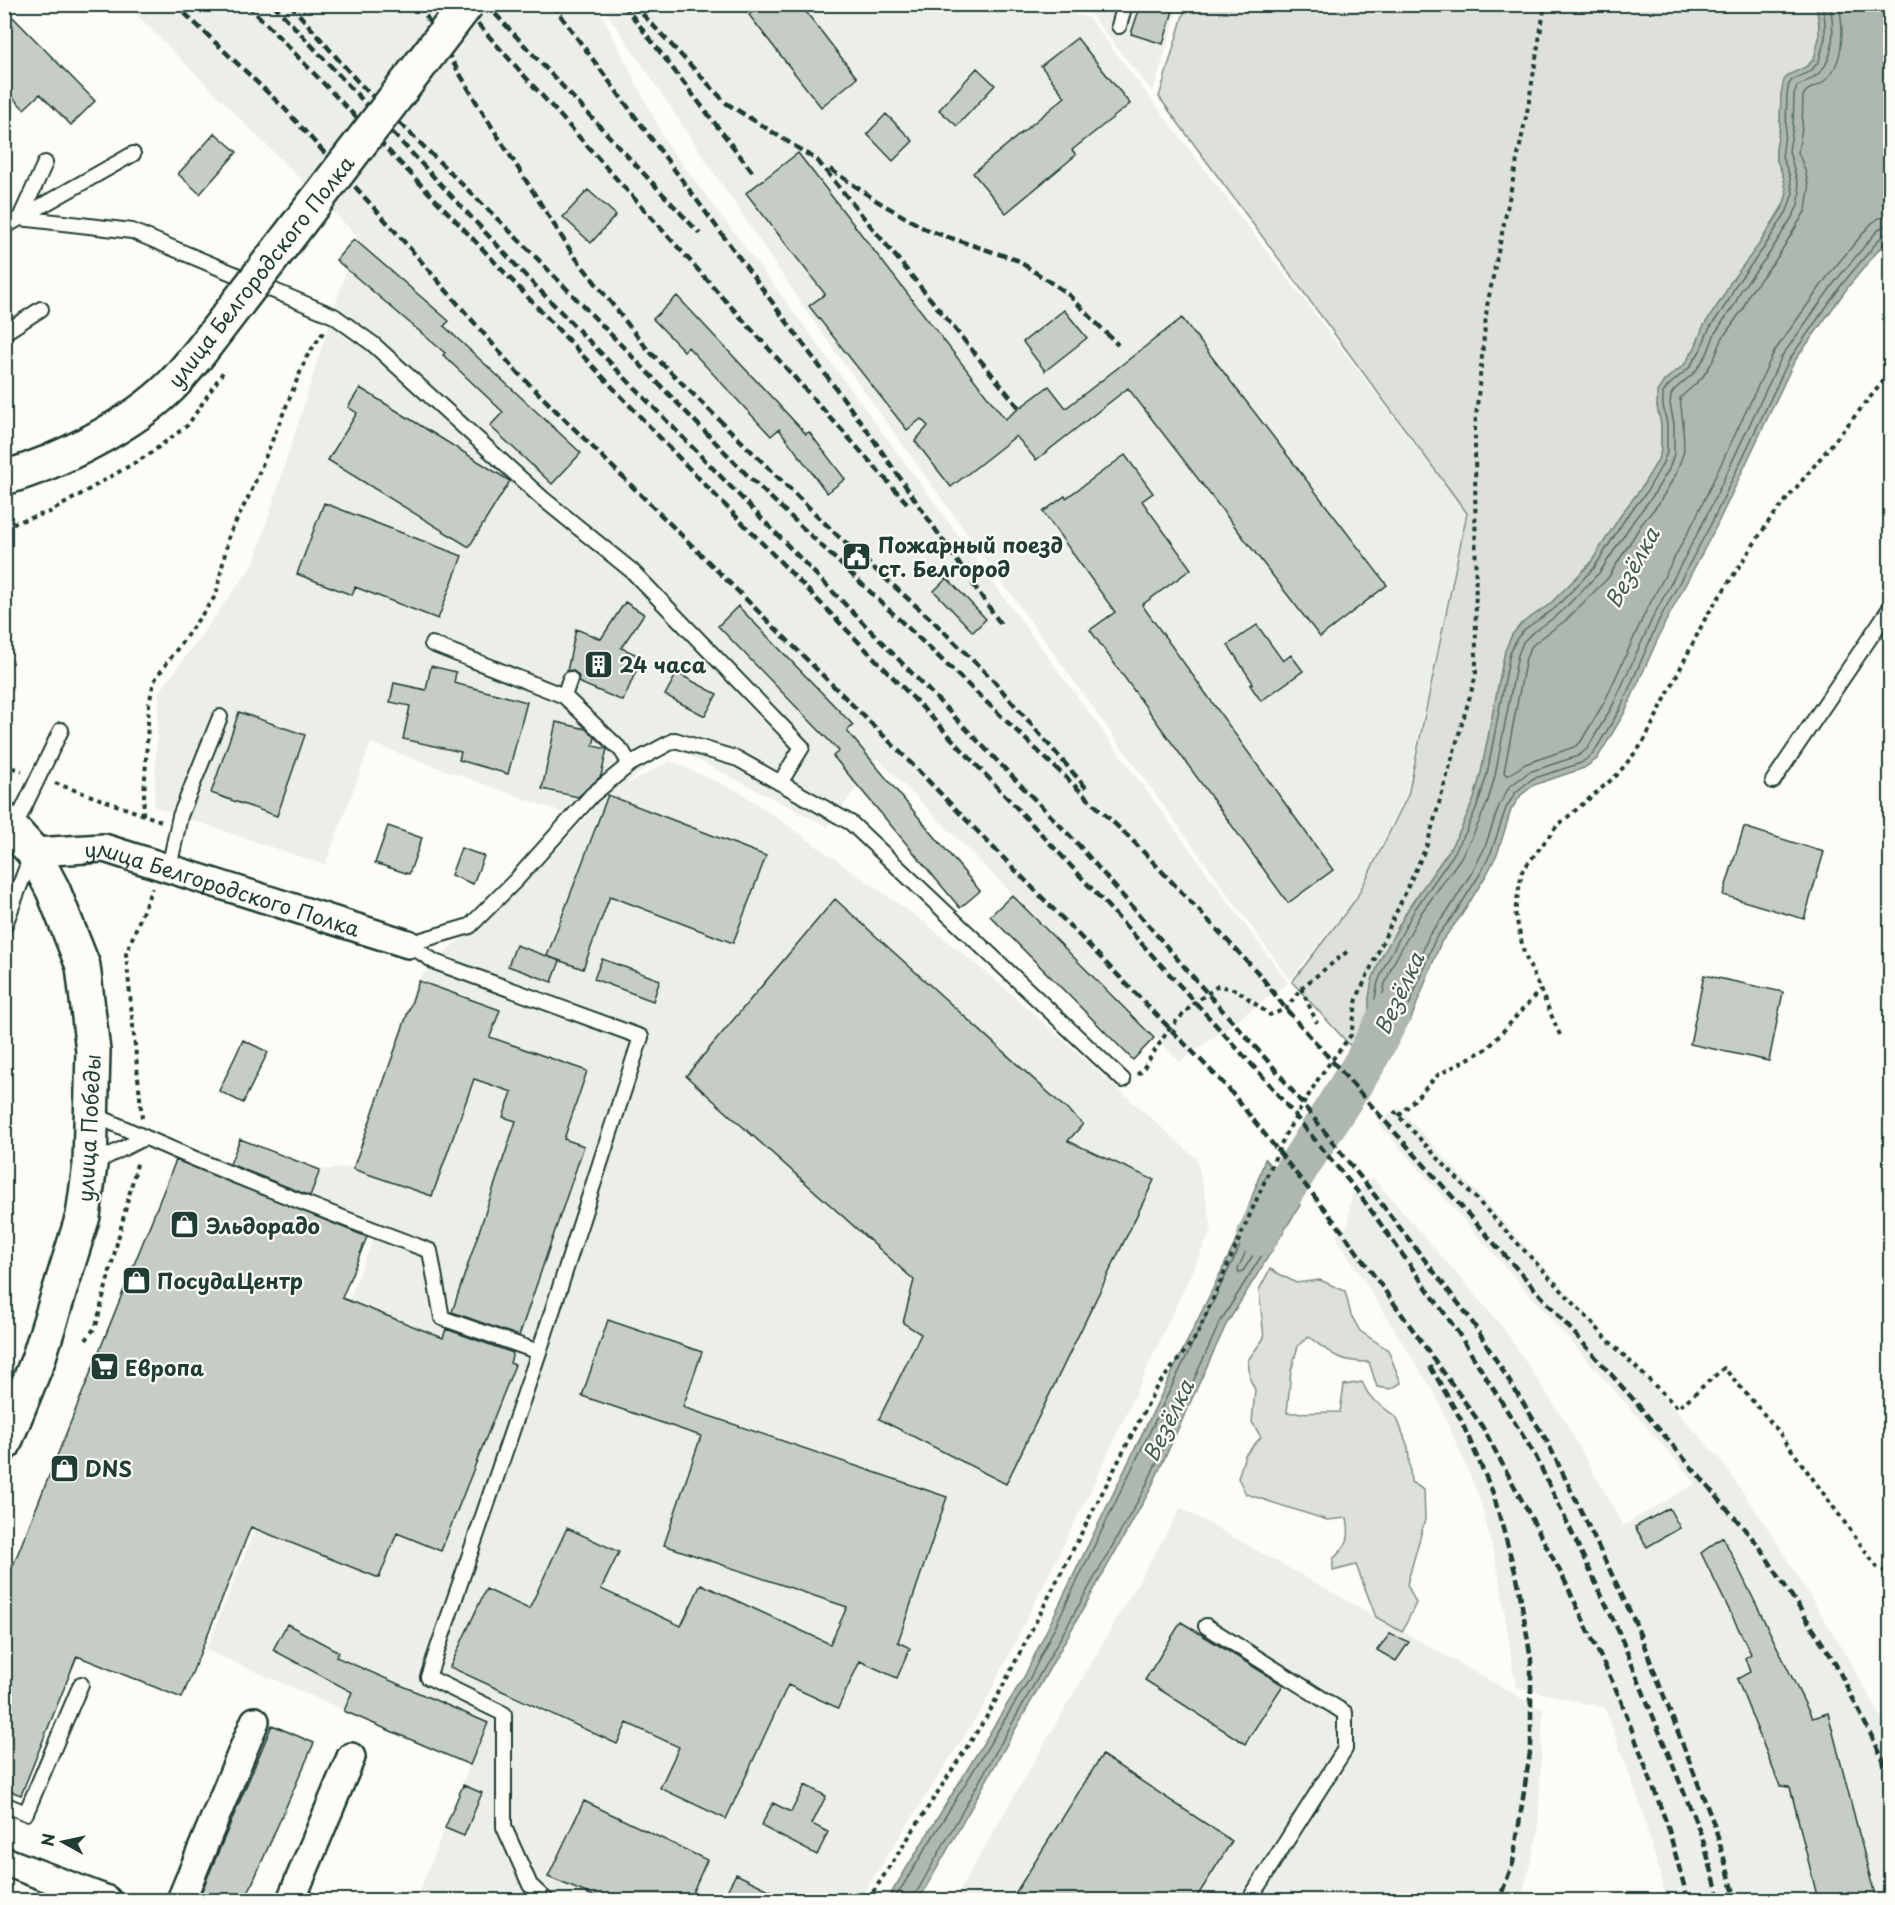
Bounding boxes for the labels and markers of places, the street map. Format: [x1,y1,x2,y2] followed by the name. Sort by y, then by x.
[878,528,1063,584] place label: Пожарный поезд ст. Белгород
[841,540,873,572] public building icon: Пожарный поезд ст. Белгород
[582,648,614,680] building icon: 24 часа
[619,648,707,680] place label: 24 часа
[169,1209,201,1241] shop icon: Эльдорадо
[206,1209,320,1241] place label: Эльдорадо
[120,1264,152,1296] shop icon: ПосудаЦентр
[157,1264,303,1296] place label: ПосудаЦентр
[88,1351,120,1383] supermarket icon: Европа
[125,1351,205,1383] place label: Европа
[48,1452,80,1484] shop icon: DNS
[85,1452,132,1484] place label: DNS

